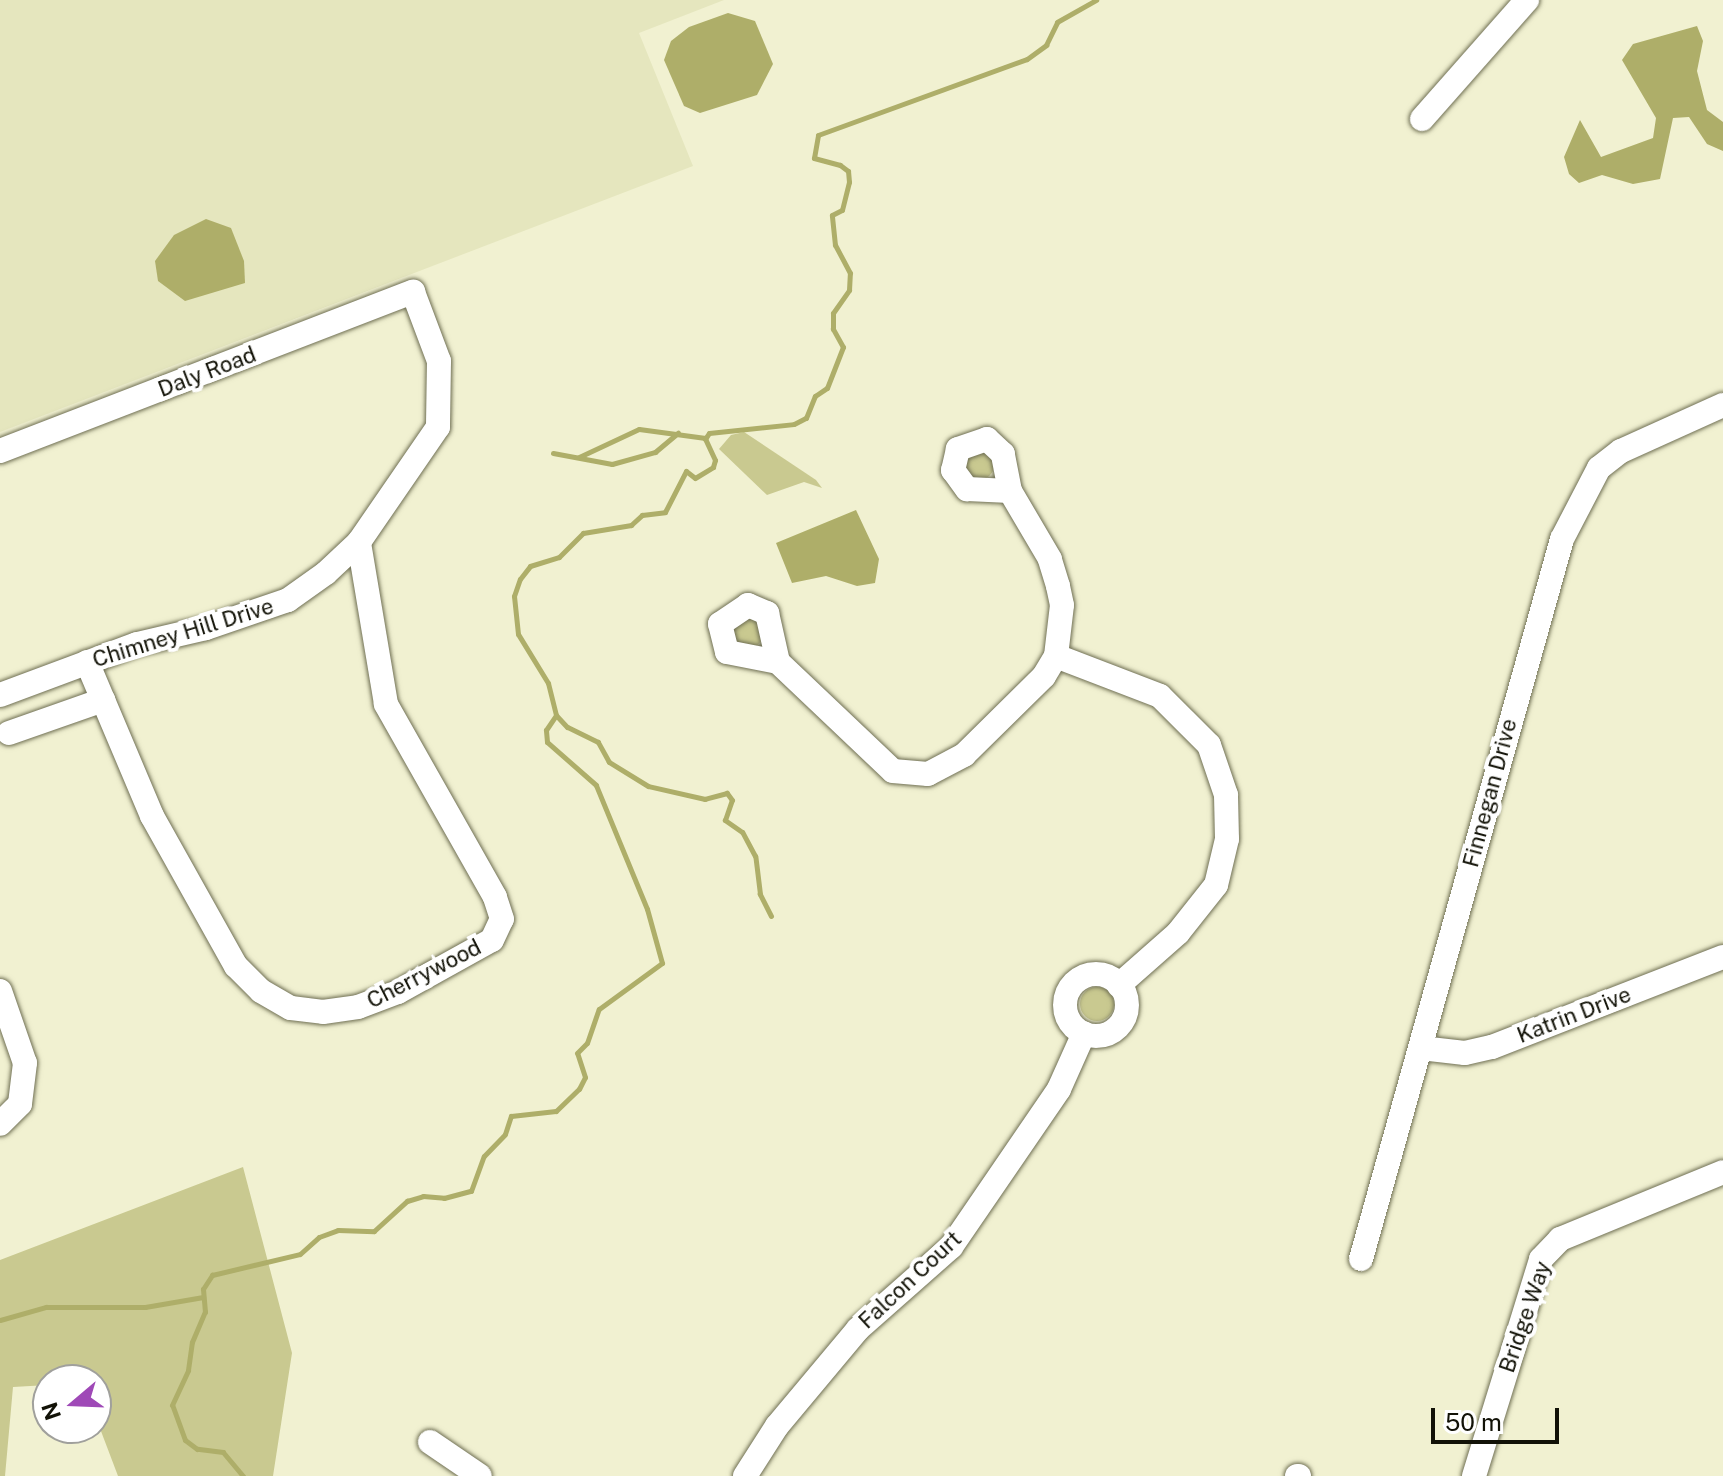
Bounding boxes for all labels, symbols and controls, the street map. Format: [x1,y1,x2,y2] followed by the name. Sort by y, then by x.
[154,341,260,403] street label: Daly Road
[89,593,277,673] street label: Chimney Hill Drive
[1457,716,1523,870] street label: Finnegan Drive
[362,934,486,1014] street label: Cherrywood
[1513,981,1635,1049] street label: Katrin Drive
[853,1226,967,1334] street label: Falcon Court
[1494,1258,1556,1376] street label: Bridge Way
[32,1364,112,1444] north arrow
[1435,1392,1563,1442] scale bar
[36,1399,66,1424] text: N
[1445,1408,1502,1436] text: 50 m

